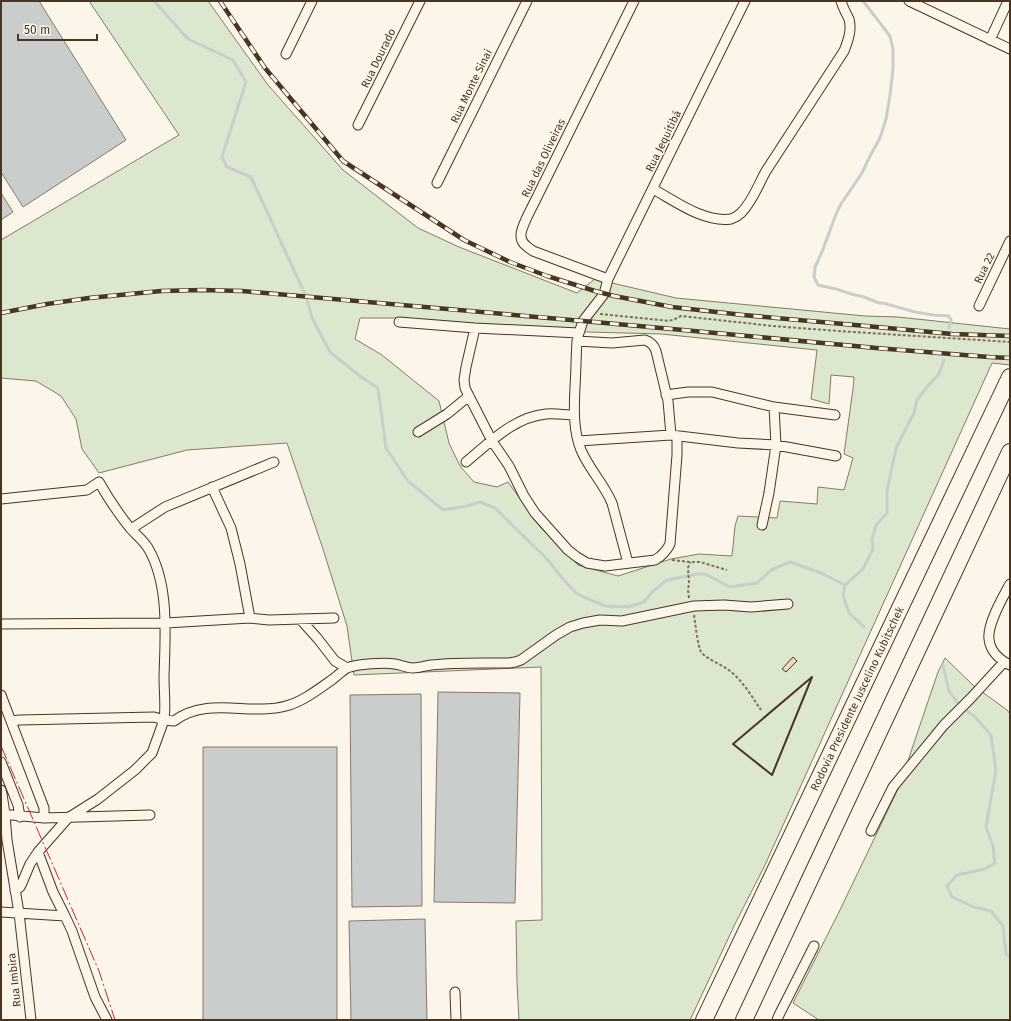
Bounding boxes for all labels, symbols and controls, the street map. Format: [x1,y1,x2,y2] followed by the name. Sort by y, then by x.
[18,16,97,42] scale bar
[24,23,50,37] text: 50 m
[358,26,398,90] street label: Rua Dourado
[448,47,495,125] street label: Rua Monte Sinai
[643,108,684,174] street label: Rua Jequitibá
[519,117,568,200] street label: Rua das Oliveiras
[971,251,997,286] street label: Rua 22
[808,604,907,793] street label: Rodovia Presidente Juscelino Kubitschek
[5,952,24,1008] street label: Rua Imbira

